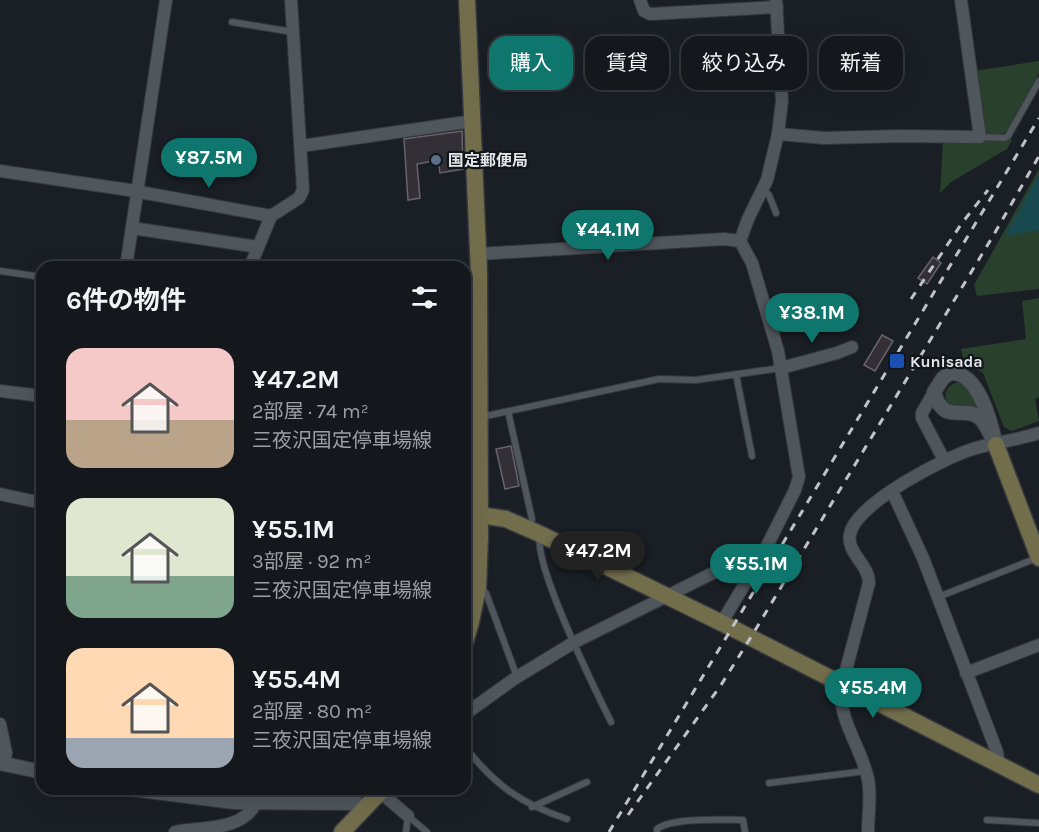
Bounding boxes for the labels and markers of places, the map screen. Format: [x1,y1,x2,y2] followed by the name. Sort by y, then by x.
[160,138,258,189] pin: ¥87.5M
[448,151,528,170] place label: 国定郵便局
[429,153,443,167] marker: 国定郵便局
[559,210,657,261] pin: ¥44.1M
[763,293,861,344] pin: ¥38.1M
[888,352,906,370] marker: Kunisada
[910,352,983,371] place label: Kunisada
[549,531,647,582] pin: ¥47.2M
[707,544,805,595] pin: ¥55.1M
[824,668,922,719] pin: ¥55.4M

